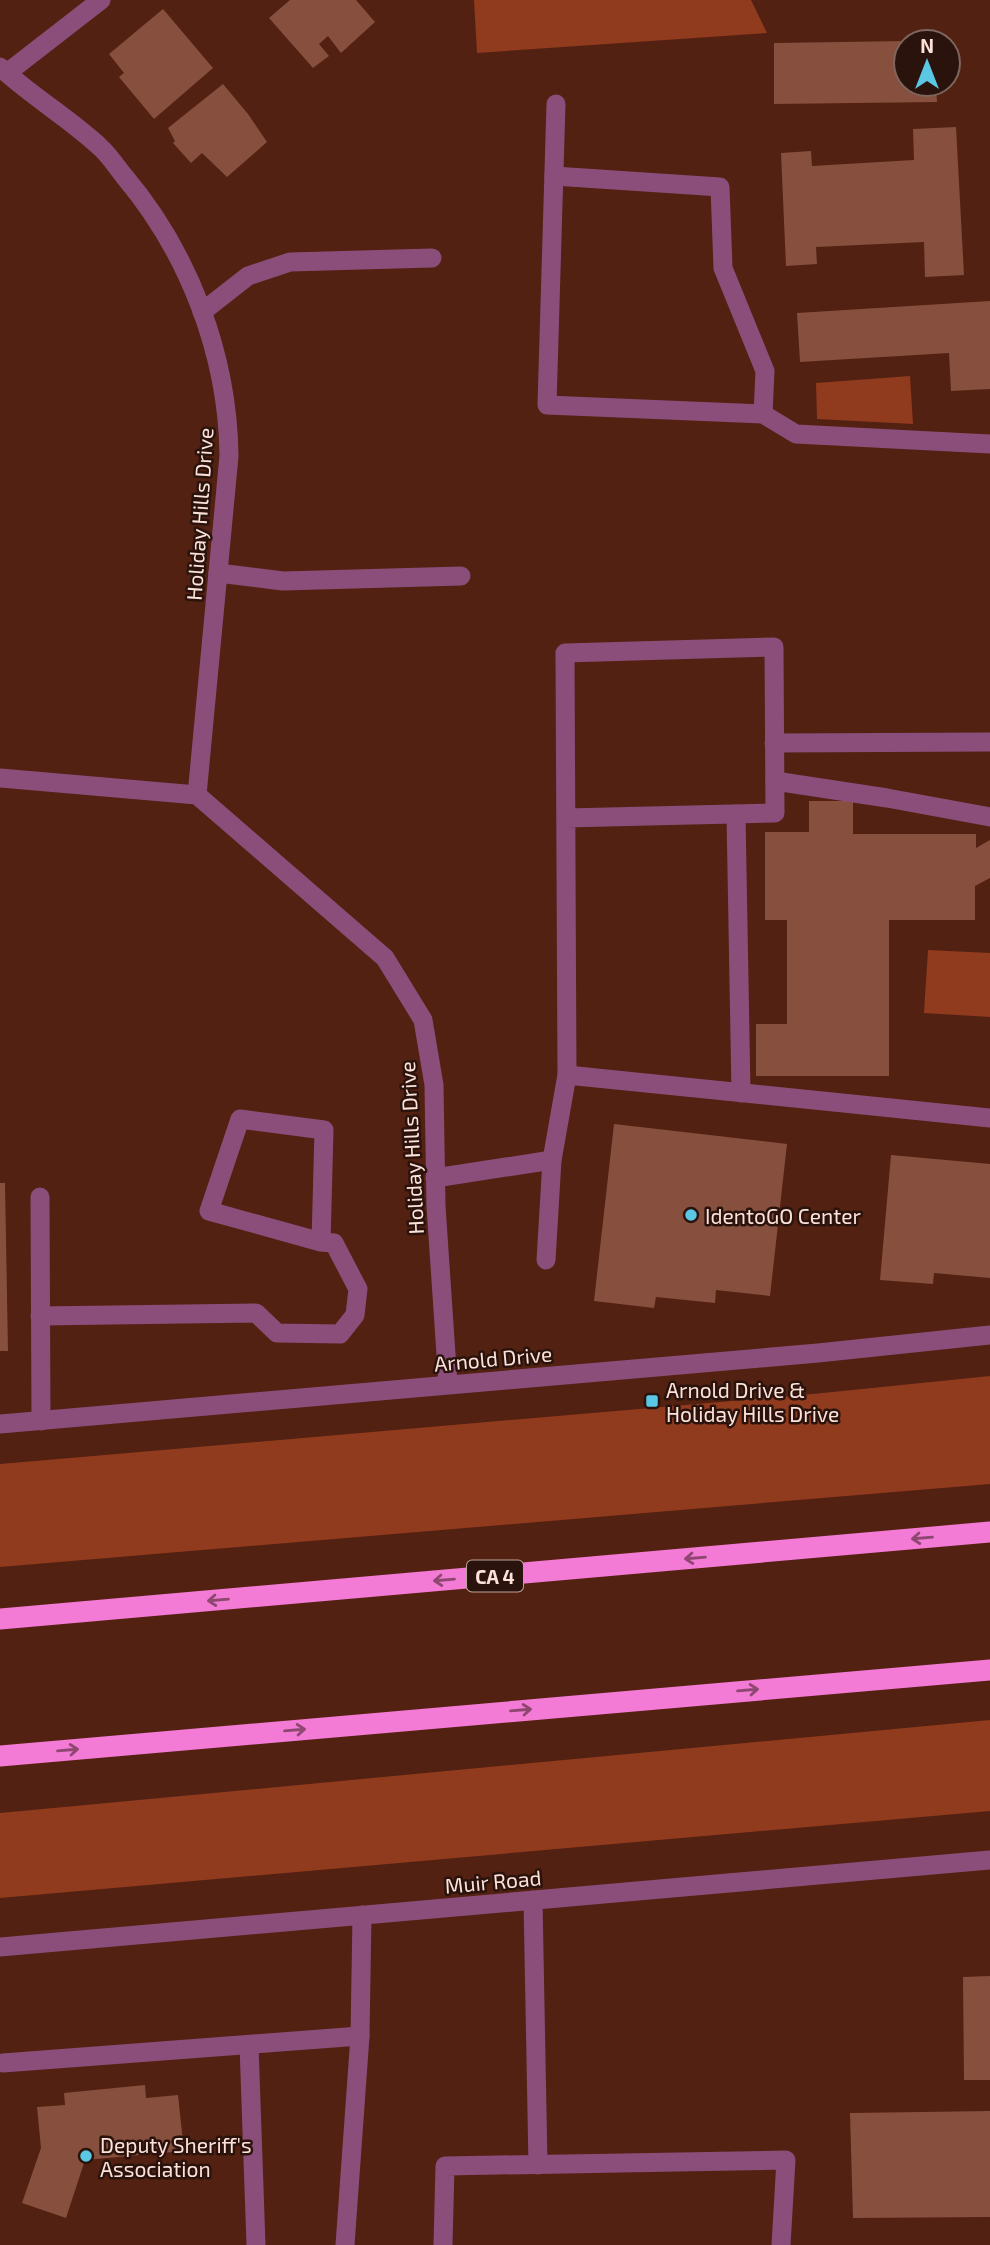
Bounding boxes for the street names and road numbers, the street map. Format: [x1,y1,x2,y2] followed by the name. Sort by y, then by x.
[180,427,218,601] street label: Holiday Hills Drive
[394,1061,428,1235] street label: Holiday Hills Drive
[433,1340,553,1376] street label: Arnold Drive
[467,1560,523,1592] road number: CA 4
[444,1864,542,1898] street label: Muir Road

